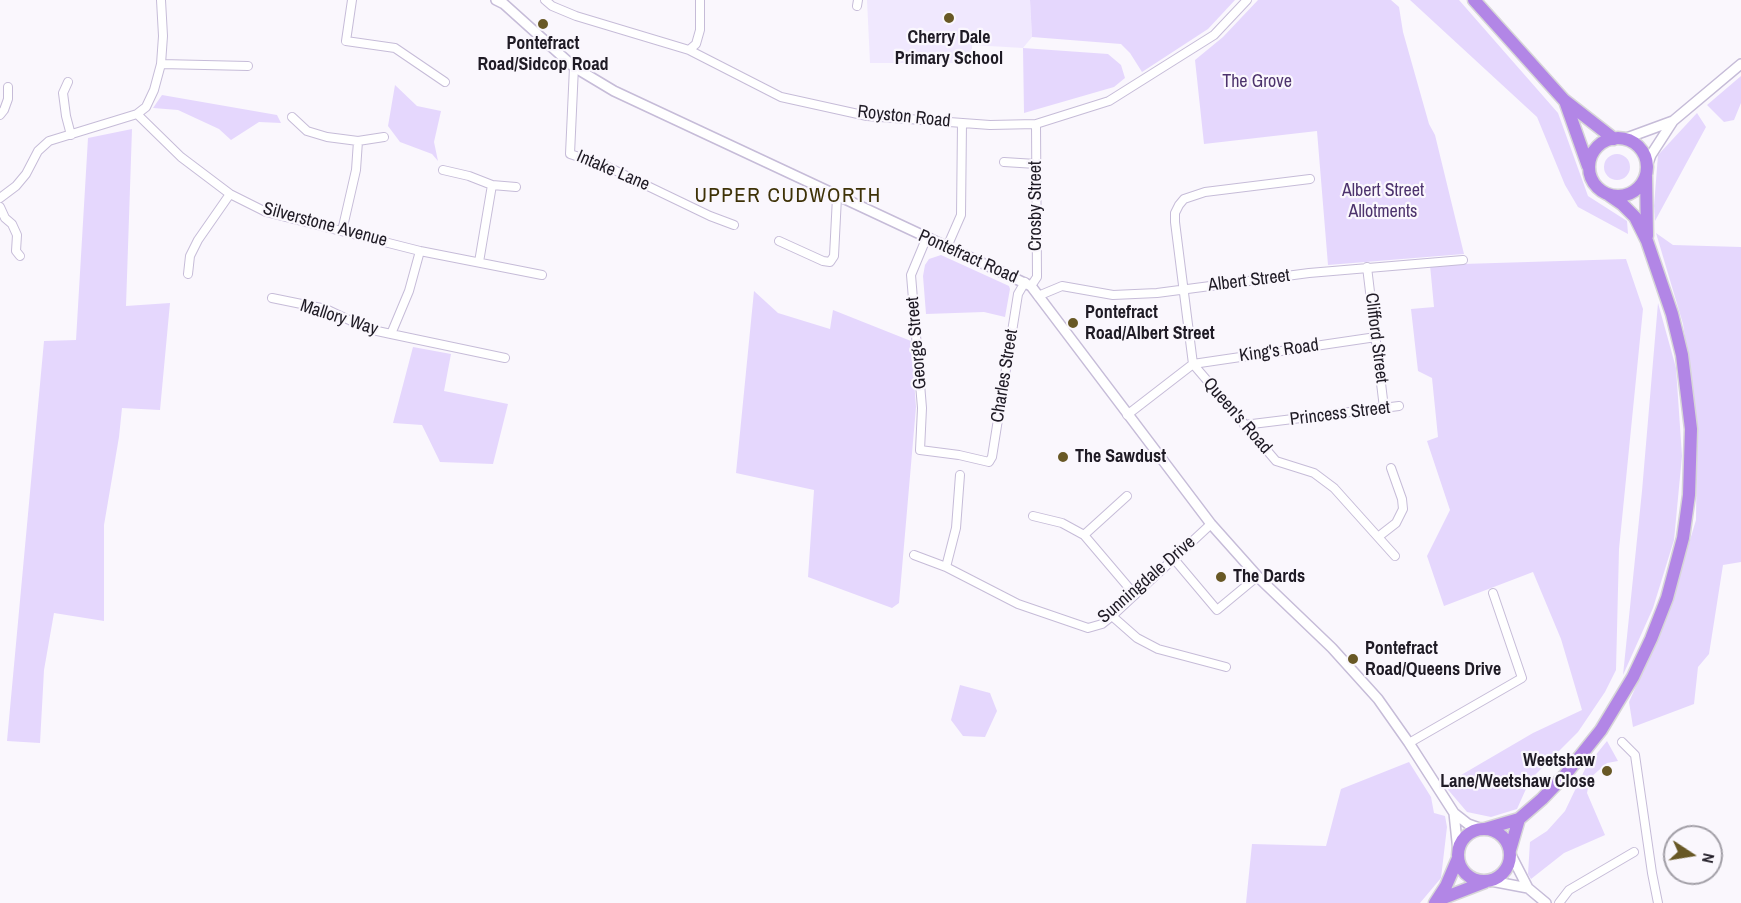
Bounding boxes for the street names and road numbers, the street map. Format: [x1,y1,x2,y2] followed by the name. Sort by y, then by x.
[856,101,952,133] street label: Royston Road
[573,146,653,196] street label: Intake Lane
[1025,161,1047,251] street label: Crosby Street
[261,198,389,252] street label: Silverstone Avenue
[915,225,1021,289] street label: Pontefract Road
[1207,265,1291,297] street label: Albert Street
[1360,292,1392,384] street label: Clifford Street
[297,295,381,341] street label: Mallory Way
[902,296,932,390] street label: George Street
[987,328,1023,424] street label: Charles Street
[1238,335,1320,367] street label: King's Road
[1198,373,1276,459] street label: Queen's Road
[1289,397,1391,431] street label: Princess Street
[1094,532,1200,628] street label: Sunningdale Drive

